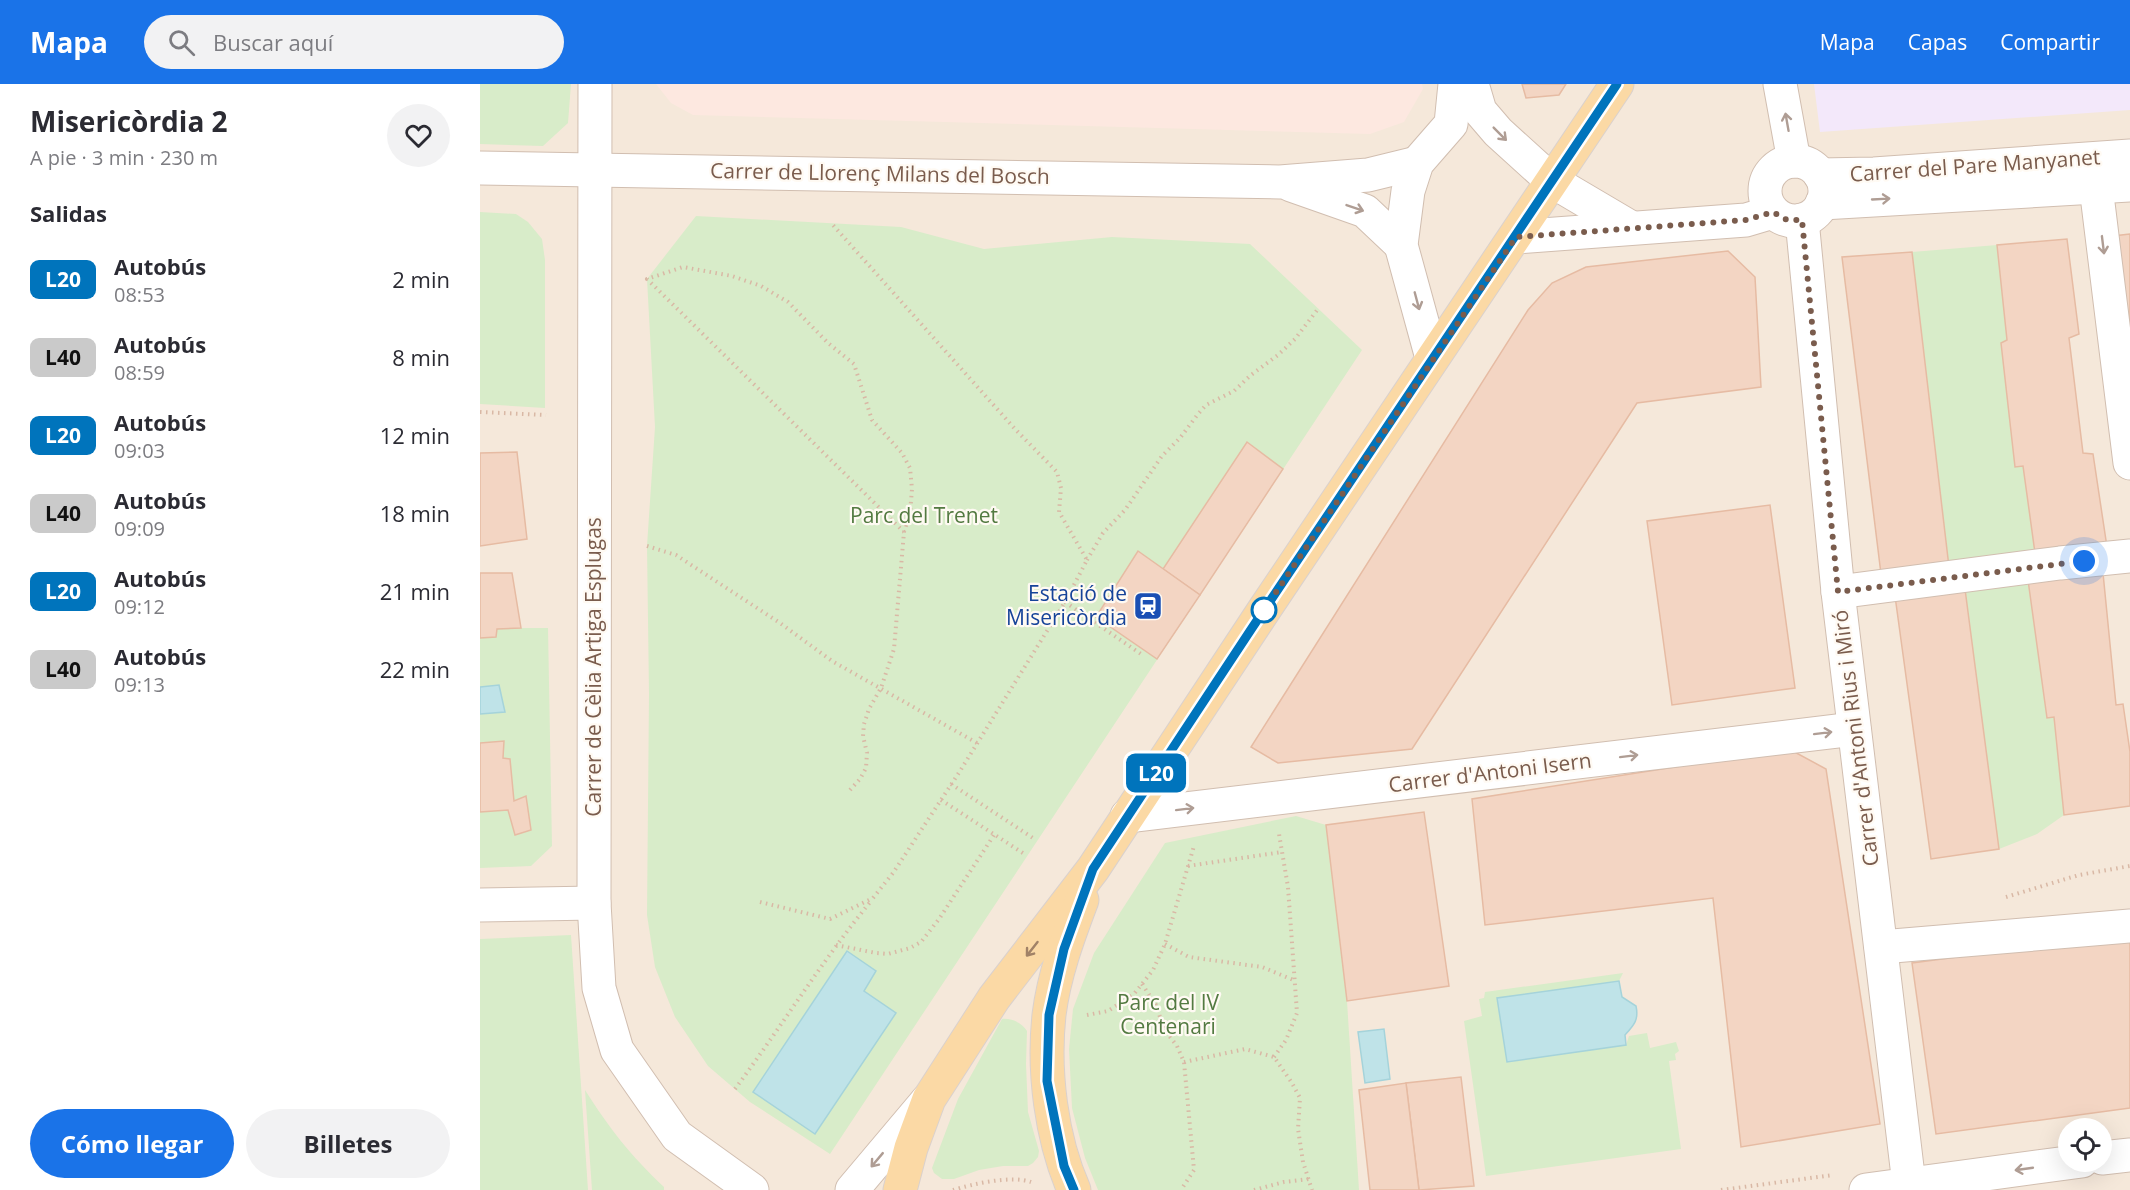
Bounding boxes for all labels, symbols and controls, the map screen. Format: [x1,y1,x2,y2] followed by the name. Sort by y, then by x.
[144,15,564,69] search box
[30,23,108,61] text: Mapa
[165,26,198,59] icon: search
[213,27,333,57] text: Buscar aquí
[1820,28,1875,56] text: Mapa
[1908,28,1967,56] text: Capas
[2000,28,2100,56] text: Compartir
[30,102,228,140] text: Misericòrdia 2
[387,104,450,167] button: heart
[1781,113,1792,133] one-way arrow
[1493,126,1507,141] one-way arrow
[1849,142,2101,188] street label: Carrer del Pare Manyanet
[30,144,218,171] text: A pie · 3 min · 230 m
[710,156,1050,190] street label: Carrer de Llorenç Milans del Bosch
[1870,194,1890,205] one-way arrow
[30,198,107,228] text: Salidas
[1345,203,1364,214] one-way arrow
[2098,235,2109,254] one-way arrow
[114,251,206,281] text: Autobús
[392,264,450,294] text: 2 min
[45,265,81,293] text: L20
[114,281,165,308] text: 08:53
[1411,291,1423,310] one-way arrow
[114,329,206,359] text: Autobús
[392,342,450,372] text: 8 min
[45,343,81,371] text: L40
[114,359,165,386] text: 08:59
[114,407,206,437] text: Autobús
[380,420,450,450] text: 12 min
[45,421,81,449] text: L20
[114,437,165,464] text: 09:03
[114,485,206,515] text: Autobús
[380,498,450,528] text: 18 min
[45,499,81,527] text: L40
[850,501,998,529] park label: Parc del Trenet
[114,515,165,542] text: 09:09
[579,517,607,817] street label: Carrer de Cèlia Artiga Esplugas
[2069,546,2099,576] your location
[114,563,206,593] text: Autobús
[380,576,450,606] text: 21 min
[45,577,81,605] text: L20
[1006,579,1127,631] place label: Estació de Misericòrdia
[1132,590,1164,622] station icon: Estació de Misericòrdia
[114,593,165,620] text: 09:12
[1251,597,1277,623] unlabelled marker
[1825,608,1885,868] street label: Carrer d'Antoni Rius i Miró
[114,641,206,671] text: Autobús
[380,654,450,684] text: 22 min
[45,655,81,683] text: L40
[114,671,165,698] text: 09:13
[1812,727,1832,738] one-way arrow
[1387,746,1593,798] street label: Carrer d'Antoni Isern
[1618,750,1638,761] one-way arrow
[1122,754,1190,792] line badge: L20
[1138,759,1174,787] text: L20
[1175,803,1194,814] one-way arrow
[1025,941,1038,957] one-way arrow
[1117,988,1220,1040] park label: Parc del IV Centenari
[30,1109,234,1178] button: Cómo llegar
[246,1109,450,1178] button: Billetes
[2058,1118,2112,1172] map controls
[2058,1118,2112,1172] button: locate
[871,1152,884,1168] one-way arrow
[2015,1163,2035,1174] one-way arrow

